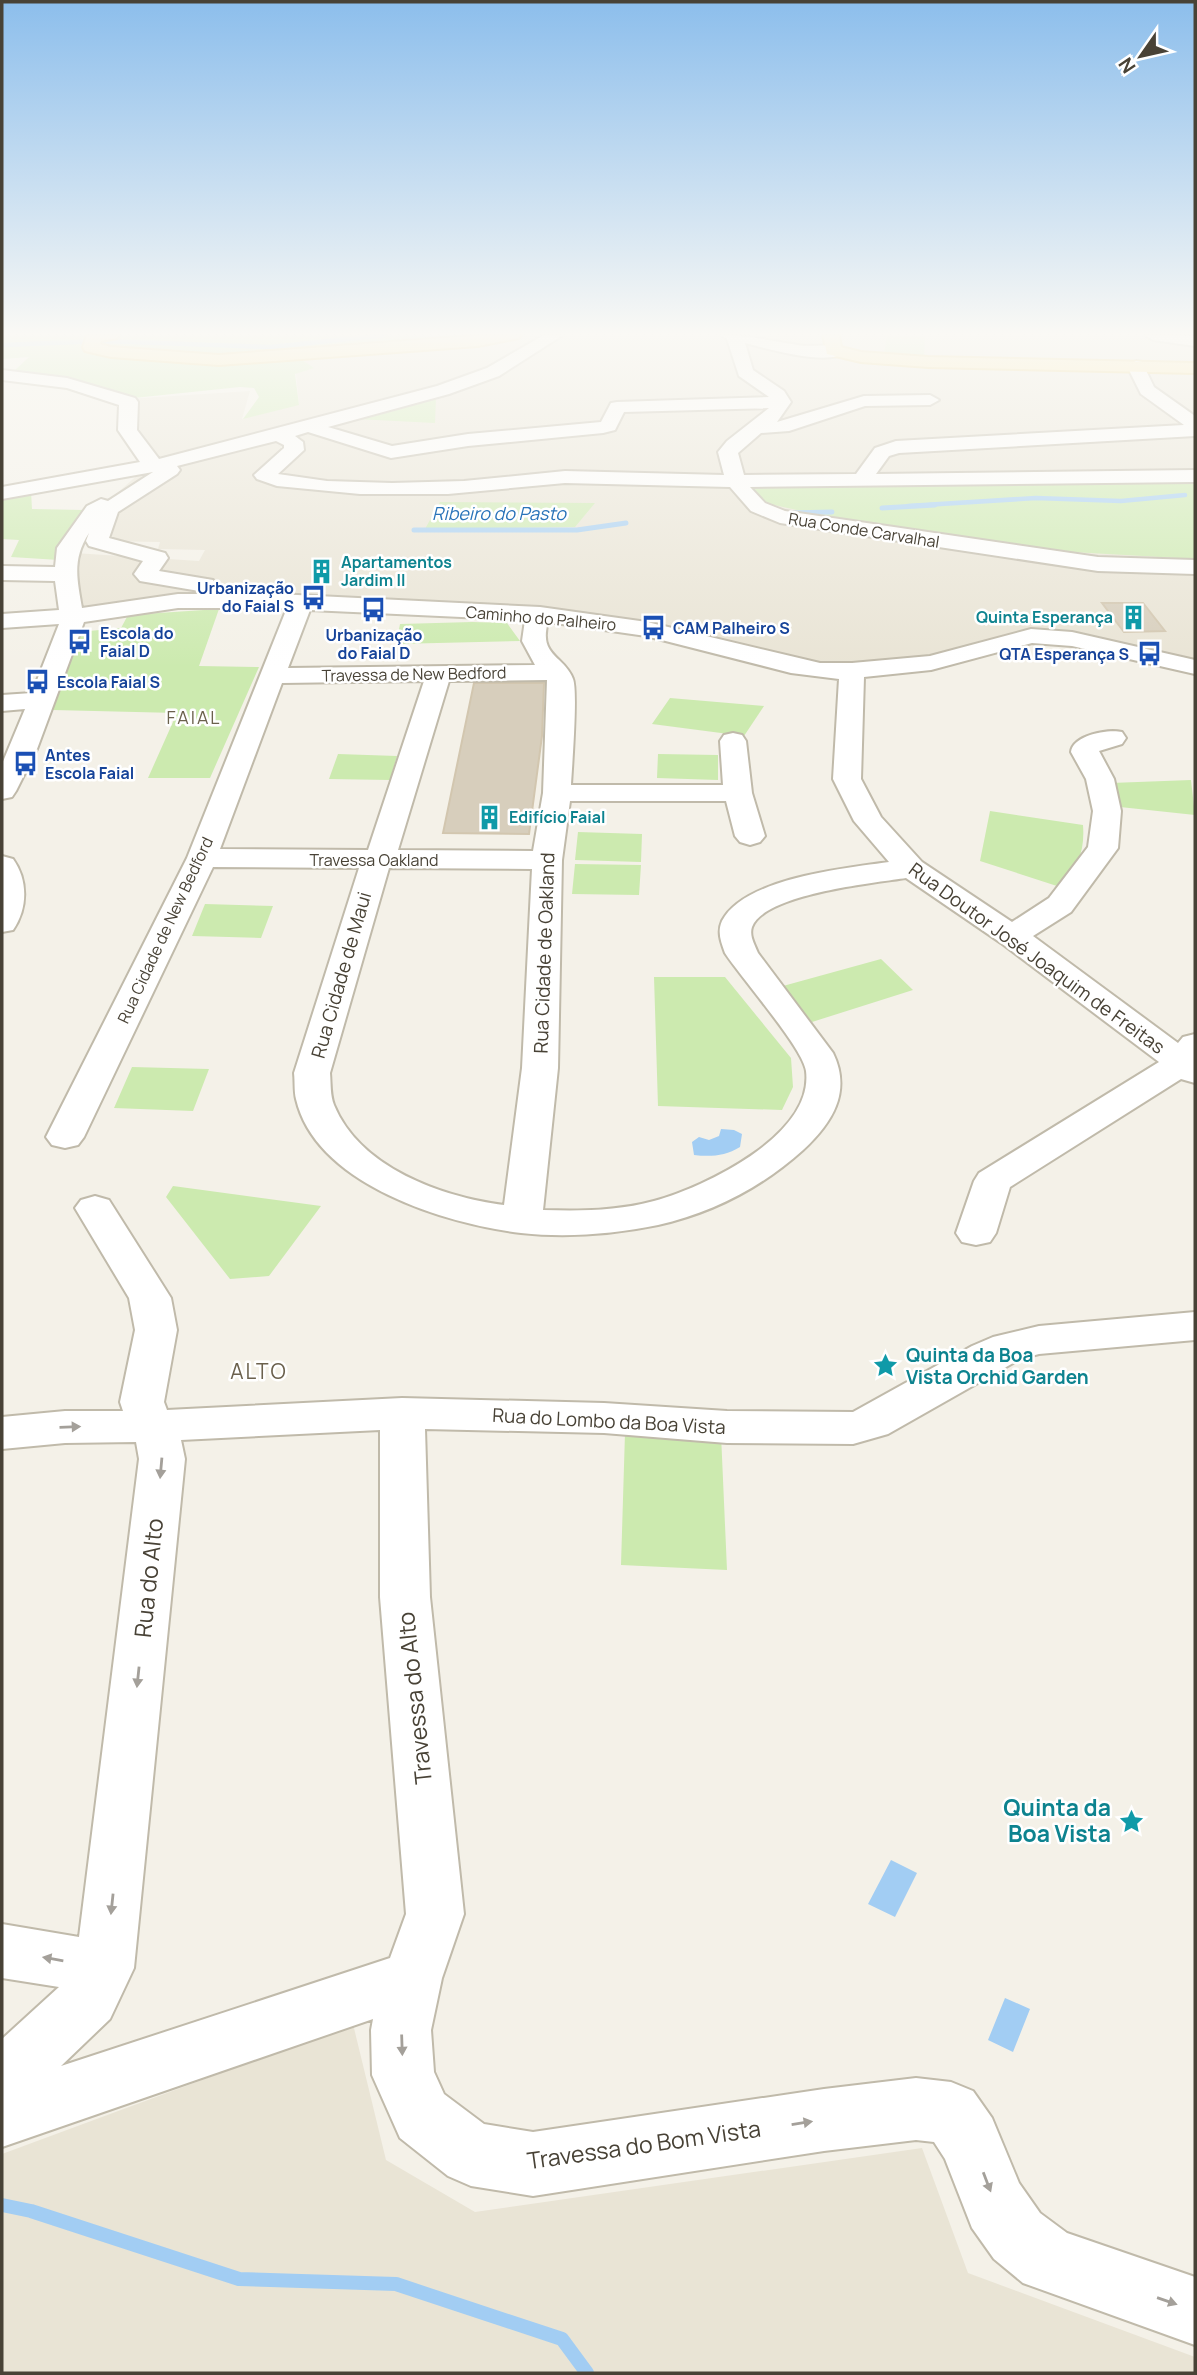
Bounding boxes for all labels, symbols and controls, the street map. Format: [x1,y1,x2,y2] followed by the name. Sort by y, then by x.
[1106,21,1176,91] north arrow
[1112,53,1142,78] text: N
[432,501,567,525] water label: Ribeiro do Pasto
[787,507,941,553] street label: Rua Conde Carvalhal
[341,551,452,591] place label: Apartamentos Jardim II
[307,557,335,585] building icon: Apartamentos Jardim II
[197,577,294,617] place label: Urbanização do Faial S
[300,583,328,611] bus stop icon: Urbanização do Faial S
[360,595,388,623] bus stop icon: Urbanização do Faial D
[465,600,617,636] street label: Caminho do Palheiro
[1119,603,1147,631] building icon: Quinta Esperança
[976,606,1113,628] place label: Quinta Esperança
[639,614,667,642] bus stop icon: CAM Palheiro S
[673,617,790,639] place label: CAM Palheiro S
[100,622,174,662] place label: Escola do Faial D
[326,624,423,664] place label: Urbanização do Faial D
[66,628,94,656] bus stop icon: Escola do Faial D
[1135,640,1163,668] bus stop icon: QTA Esperança S
[999,643,1129,665] place label: QTA Esperança S
[321,661,507,687] street label: Travessa de New Bedford
[23,668,51,696] bus stop icon: Escola Faial S
[57,671,160,693] place label: Escola Faial S
[166,705,222,729] district label: FAIAL
[45,744,134,784] place label: Antes Escola Faial
[11,750,39,778] bus stop icon: Antes Escola Faial
[475,803,503,831] building icon: Edifício Faial
[509,806,606,828] place label: Edifício Faial
[112,833,218,1027] street label: Rua Cidade de New Bedford
[310,849,438,871] street label: Travessa Oakland
[528,852,560,1054] street label: Rua Cidade de Oakland
[904,856,1170,1060] street label: Rua Doutor José Joaquim de Freitas
[305,889,377,1061] street label: Rua Cidade de Maui
[906,1342,1089,1390] place label: Quinta da Boa Vista Orchid Garden
[872,1352,900,1380] place icon: Quinta da Boa Vista Orchid Garden
[230,1357,288,1385] district label: ALTO
[492,1402,726,1440] street label: Rua do Lombo da Boa Vista
[59,1421,81,1432] one-way arrow
[155,1457,166,1479] one-way arrow
[126,1517,170,1639] street label: Rua do Alto
[389,1610,439,1786] street label: Travessa do Alto
[132,1667,143,1689] one-way arrow
[1003,1791,1111,1849] place label: Quinta da Boa Vista
[1117,1807,1145,1835] place icon: Quinta da Boa Vista
[107,1893,118,1915] one-way arrow
[42,1953,64,1964] one-way arrow
[396,2035,407,2057] one-way arrow
[525,2112,763,2176] street label: Travessa do Bom Vista
[791,2117,813,2128] one-way arrow
[981,2171,992,2192] one-way arrow
[1156,2296,1177,2307] one-way arrow

